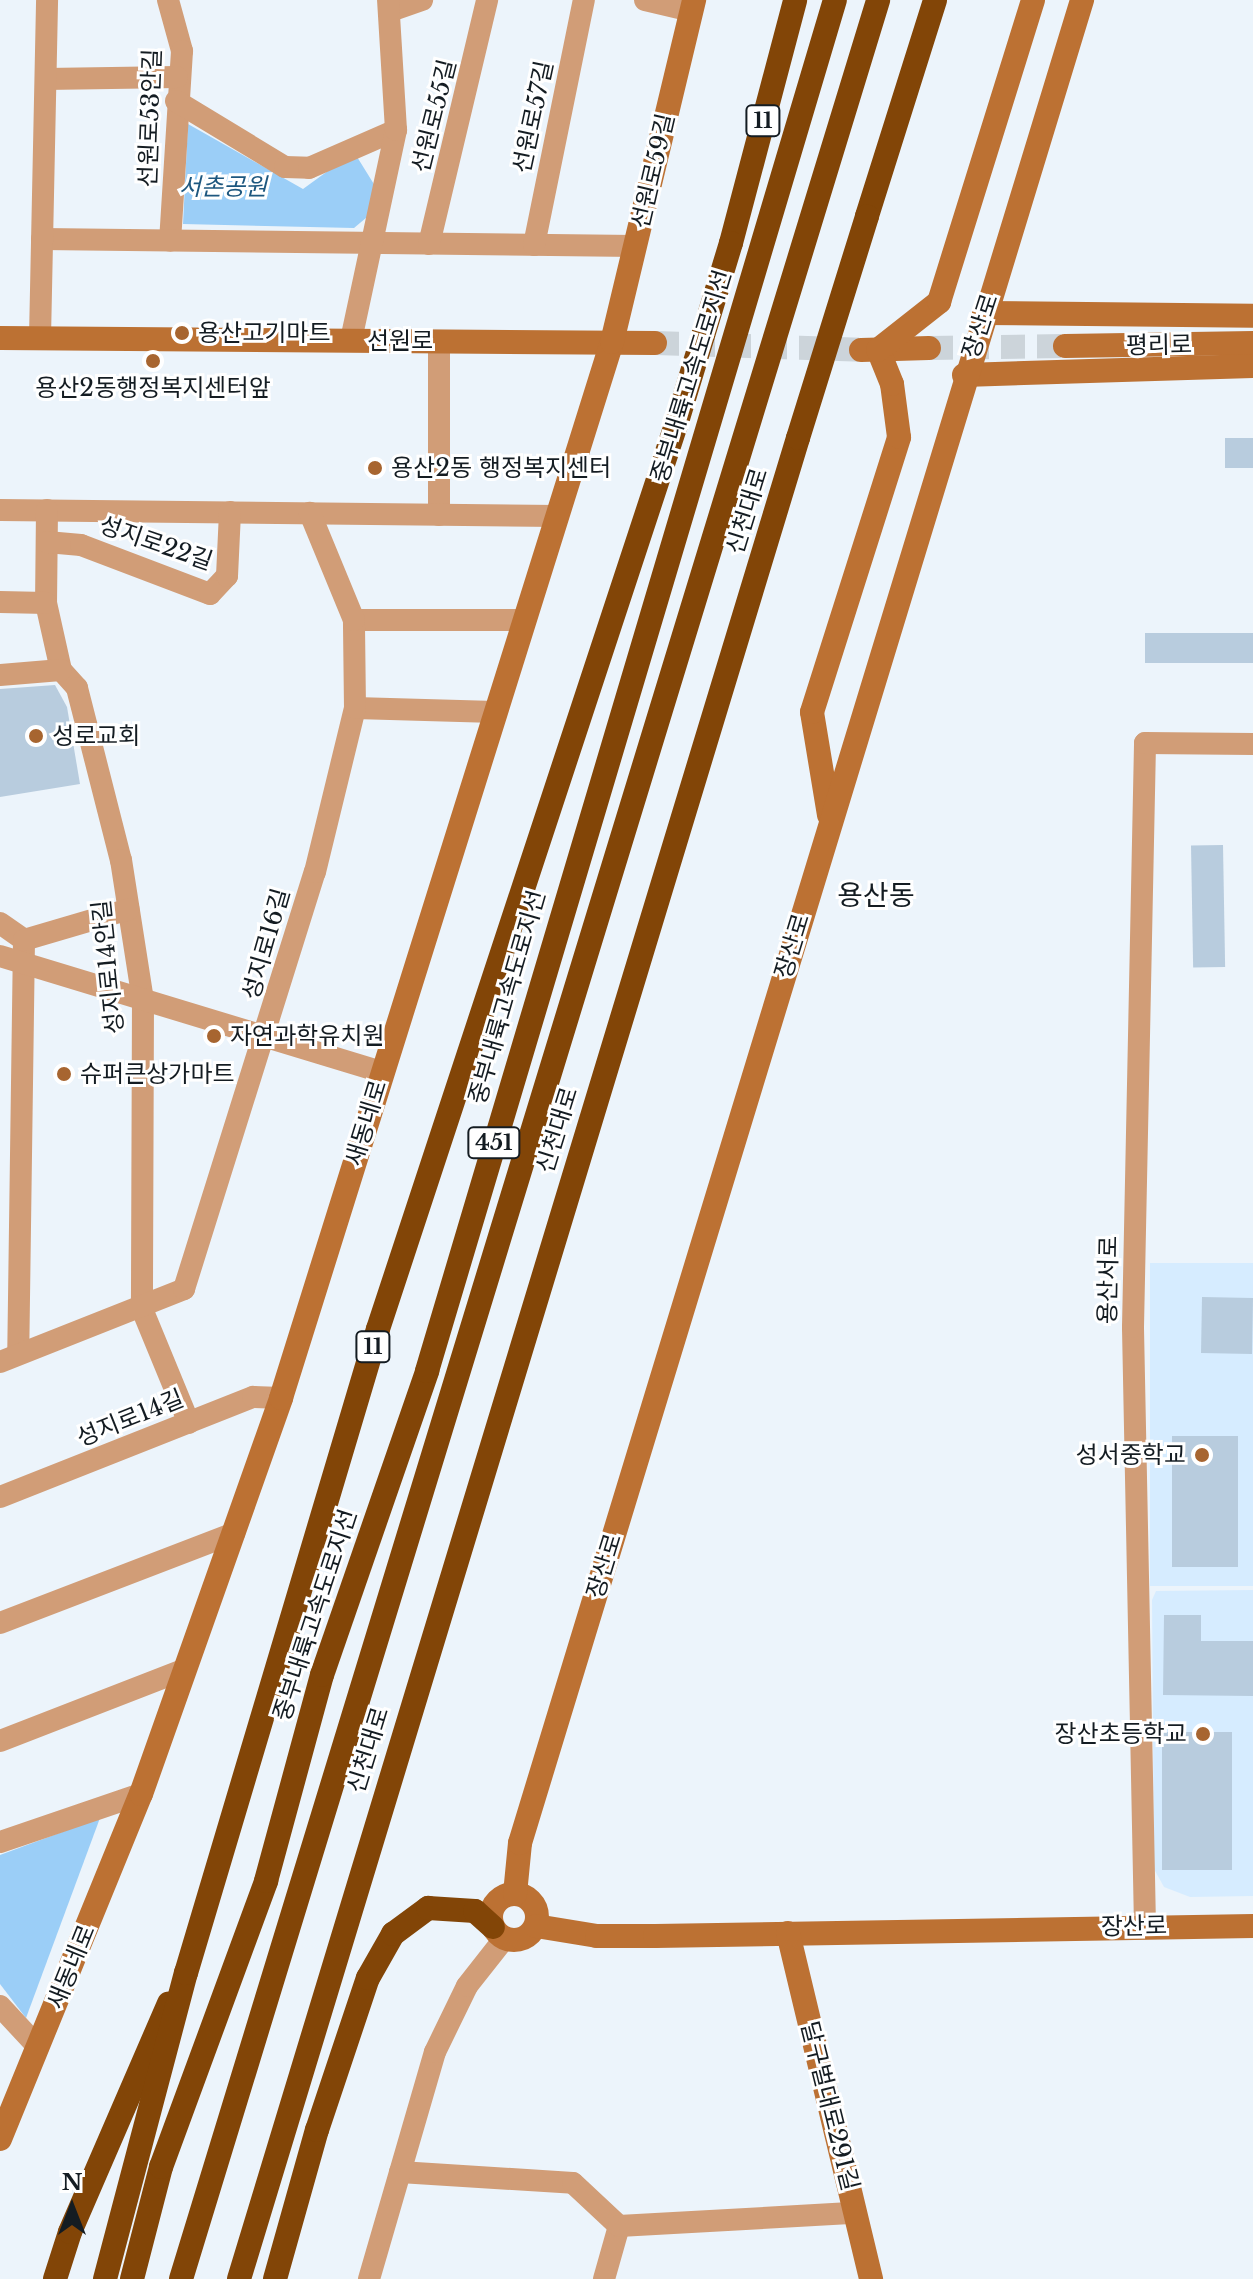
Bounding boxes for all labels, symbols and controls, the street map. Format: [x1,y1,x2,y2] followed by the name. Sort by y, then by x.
[133,48,167,188] street label: 선원로53안길
[406,56,462,176] street label: 선원로55길
[507,58,559,176] street label: 선원로57길
[745,103,781,139] road number: 11
[626,111,680,231] street label: 선원로59길
[179,173,267,201] park label: 서촌공원
[645,266,737,486] street label: 중부내륙고속도로지선
[956,290,1004,362] street label: 장산로
[198,319,330,347] place label: 용산고기마트
[173,324,191,342] marker: 용산고기마트
[367,327,433,355] street label: 선원로
[1126,330,1192,360] street label: 평리로
[144,352,162,370] marker: 용산2동행정복지센터앞
[35,374,271,402] place label: 용산2동행정복지센터앞
[391,454,611,482] place label: 용산2동 행정복지센터
[366,459,384,477] marker: 용산2동 행정복지센터
[720,465,774,557] street label: 신천대로
[96,510,216,576] street label: 성지로22길
[52,722,140,750] place label: 성로교회
[27,727,45,745] marker: 성로교회
[837,879,915,913] district label: 용산동
[236,885,296,1003] street label: 성지로16길
[463,887,551,1107] street label: 중부내륙고속도로지선
[87,898,129,1036] street label: 성지로14안길
[769,910,815,982] street label: 장산로
[230,1022,385,1050] place label: 자연과학유치원
[205,1027,223,1045] marker: 자연과학유치원
[80,1060,235,1088] place label: 슈퍼큰상가마트
[55,1065,73,1083] marker: 슈퍼큰상가마트
[339,1077,393,1169] street label: 새동네로
[530,1084,584,1176] street label: 신천대로
[466,1125,522,1161] road number: 451
[1093,1236,1123,1324] street label: 용산서로
[355,1329,391,1365] road number: 11
[72,1383,188,1453] street label: 성지로14길
[1076,1441,1186,1469] place label: 성서중학교
[1193,1446,1211,1464] marker: 성서중학교
[267,1506,363,1724] street label: 중부내륙고속도로지선
[581,1530,627,1602] street label: 장산로
[341,1704,395,1796] street label: 신천대로
[1055,1720,1187,1748] place label: 장산초등학교
[1194,1725,1212,1743] marker: 장산초등학교
[1101,1911,1167,1941] street label: 장산로
[41,1921,101,2013] street label: 새동네로
[795,2018,865,2194] street label: 달구벌대로291길
[32,2167,112,2247] north arrow
[62,2169,82,2196] text: N

